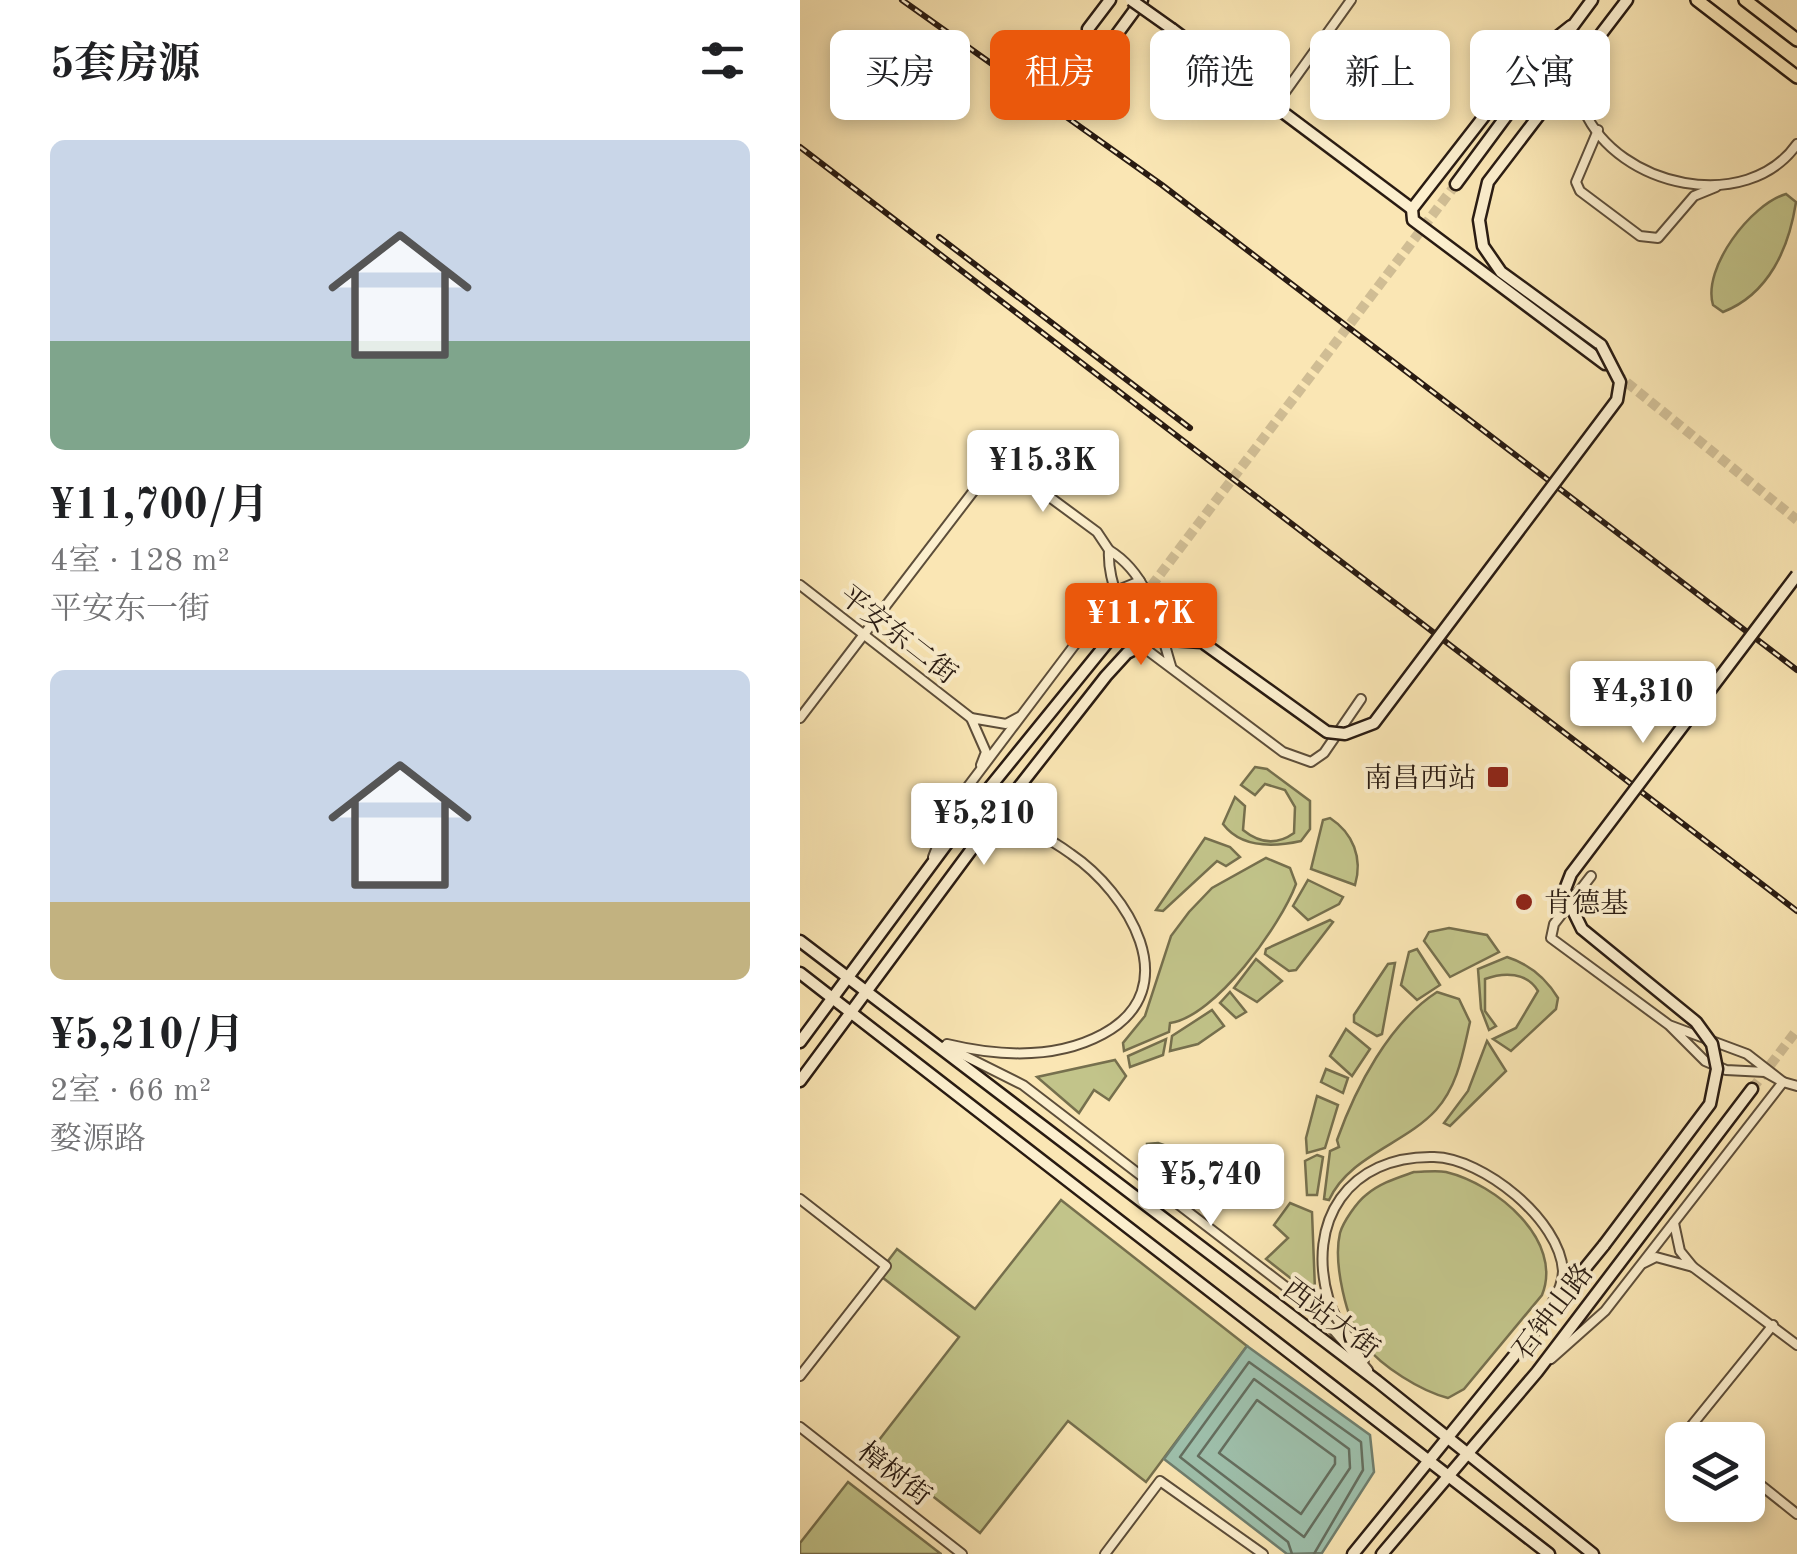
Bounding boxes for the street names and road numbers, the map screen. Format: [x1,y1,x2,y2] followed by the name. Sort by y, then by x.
[833,580,963,690] street label: 平安东二街
[1507,1258,1599,1366] street label: 石钟山路
[1277,1273,1385,1365] street label: 西站大街
[851,1436,937,1512] street label: 樟树街

